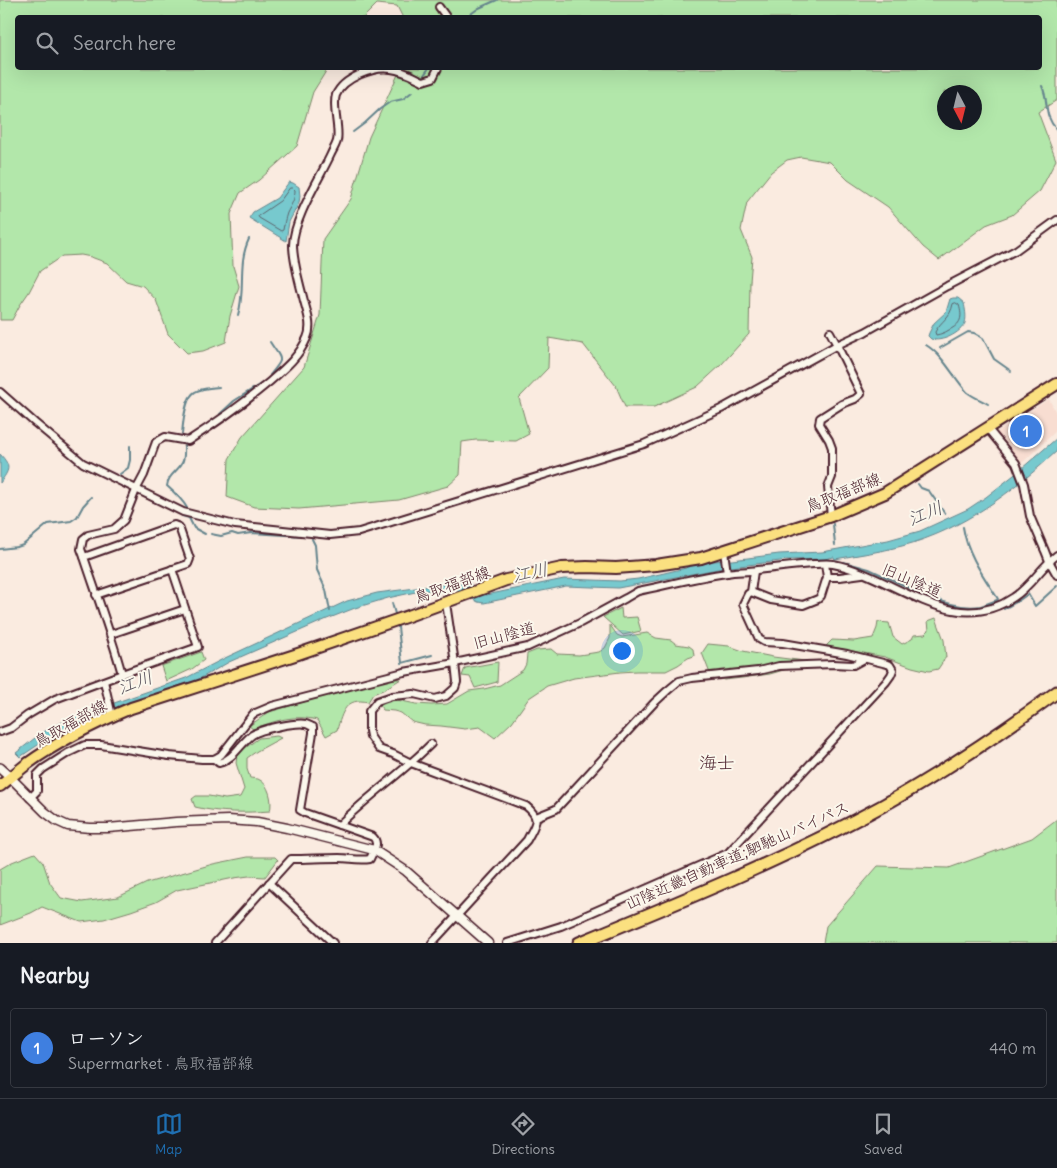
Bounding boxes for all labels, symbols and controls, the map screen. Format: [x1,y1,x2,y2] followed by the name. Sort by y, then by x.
[15,15,1042,70] search box
[33,29,61,57] icon: search
[73,31,176,55] text: Search here
[937,85,982,130] north arrow
[1010,412,1042,450] pin: 1
[802,468,884,516] street label: 鳥取福部線
[904,496,946,530] water label: 江川
[510,557,550,587] water label: 江川
[879,558,945,602] street label: 旧山陰道
[411,561,493,607] street label: 鳥取福部線
[470,617,538,653] street label: 旧山陰道
[609,638,635,664] your location
[114,665,156,699] water label: 江川
[30,695,110,751] street label: 鳥取福部線
[699,751,735,774] district label: 海士
[622,796,852,914] street label: 山陰近畿自動車道;駟馳山バイパス
[20,962,90,989] text: Nearby
[68,1026,144,1050] text: ローソン
[34,1038,40,1058] text: 1
[989,1038,1036,1058] text: 440 m
[68,1053,253,1073] text: Supermarket · 鳥取福部線
[155,1110,183,1158] tab: Map
[492,1110,555,1158] tab: Directions
[864,1110,902,1158] tab: Saved

